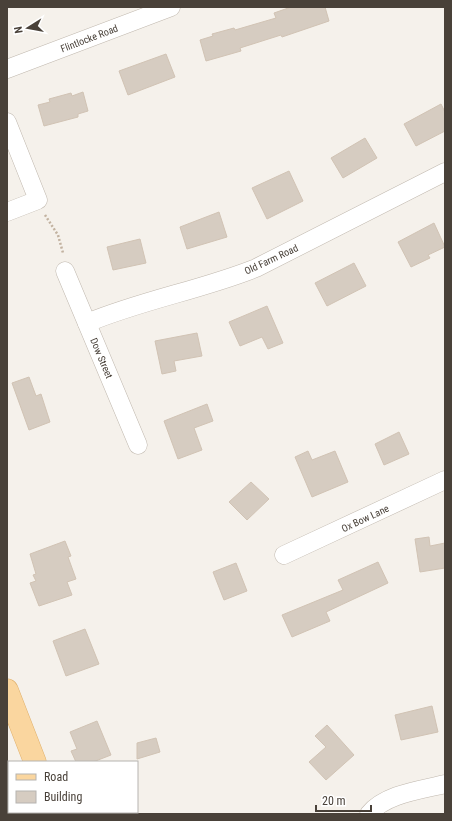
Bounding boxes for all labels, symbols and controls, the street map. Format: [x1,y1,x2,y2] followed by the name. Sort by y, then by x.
[8,8,48,48] north arrow
[59,22,119,54] street label: Flintlocke Road
[12,25,26,34] text: N
[243,242,300,277] street label: Old Farm Road
[88,336,115,380] street label: Dow Street
[340,503,391,534] street label: Ox Bow Lane
[8,761,138,813] legend
[44,770,68,784] text: Road
[316,787,371,813] scale bar
[44,790,82,804] text: Building
[322,794,346,808] text: 20 m

